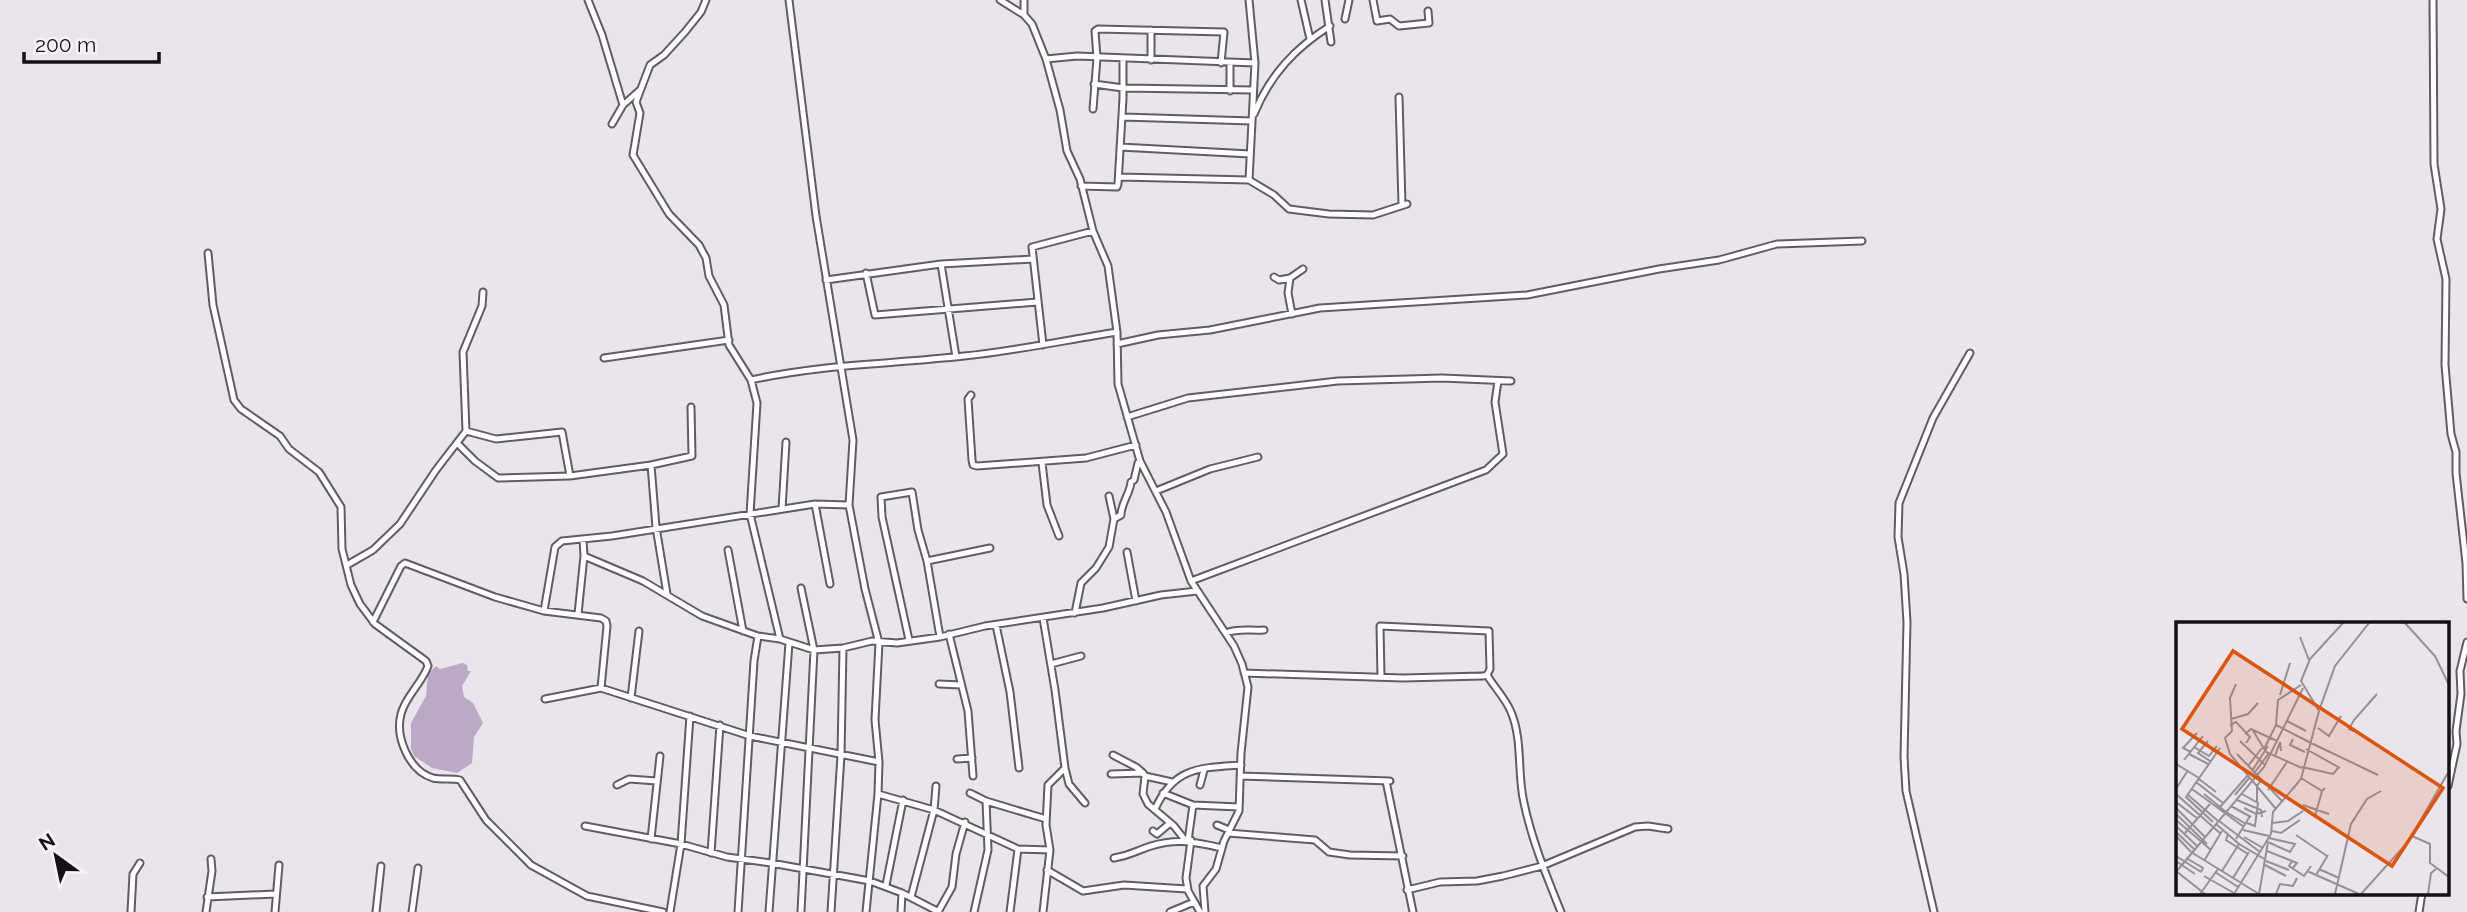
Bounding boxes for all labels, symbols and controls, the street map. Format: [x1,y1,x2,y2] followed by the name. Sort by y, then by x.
[24,21,159,65] scale bar
[35,32,96,57] text: 200 m
[2176,622,2450,894] inset map
[21,821,91,891] north arrow
[35,829,59,855] text: N

